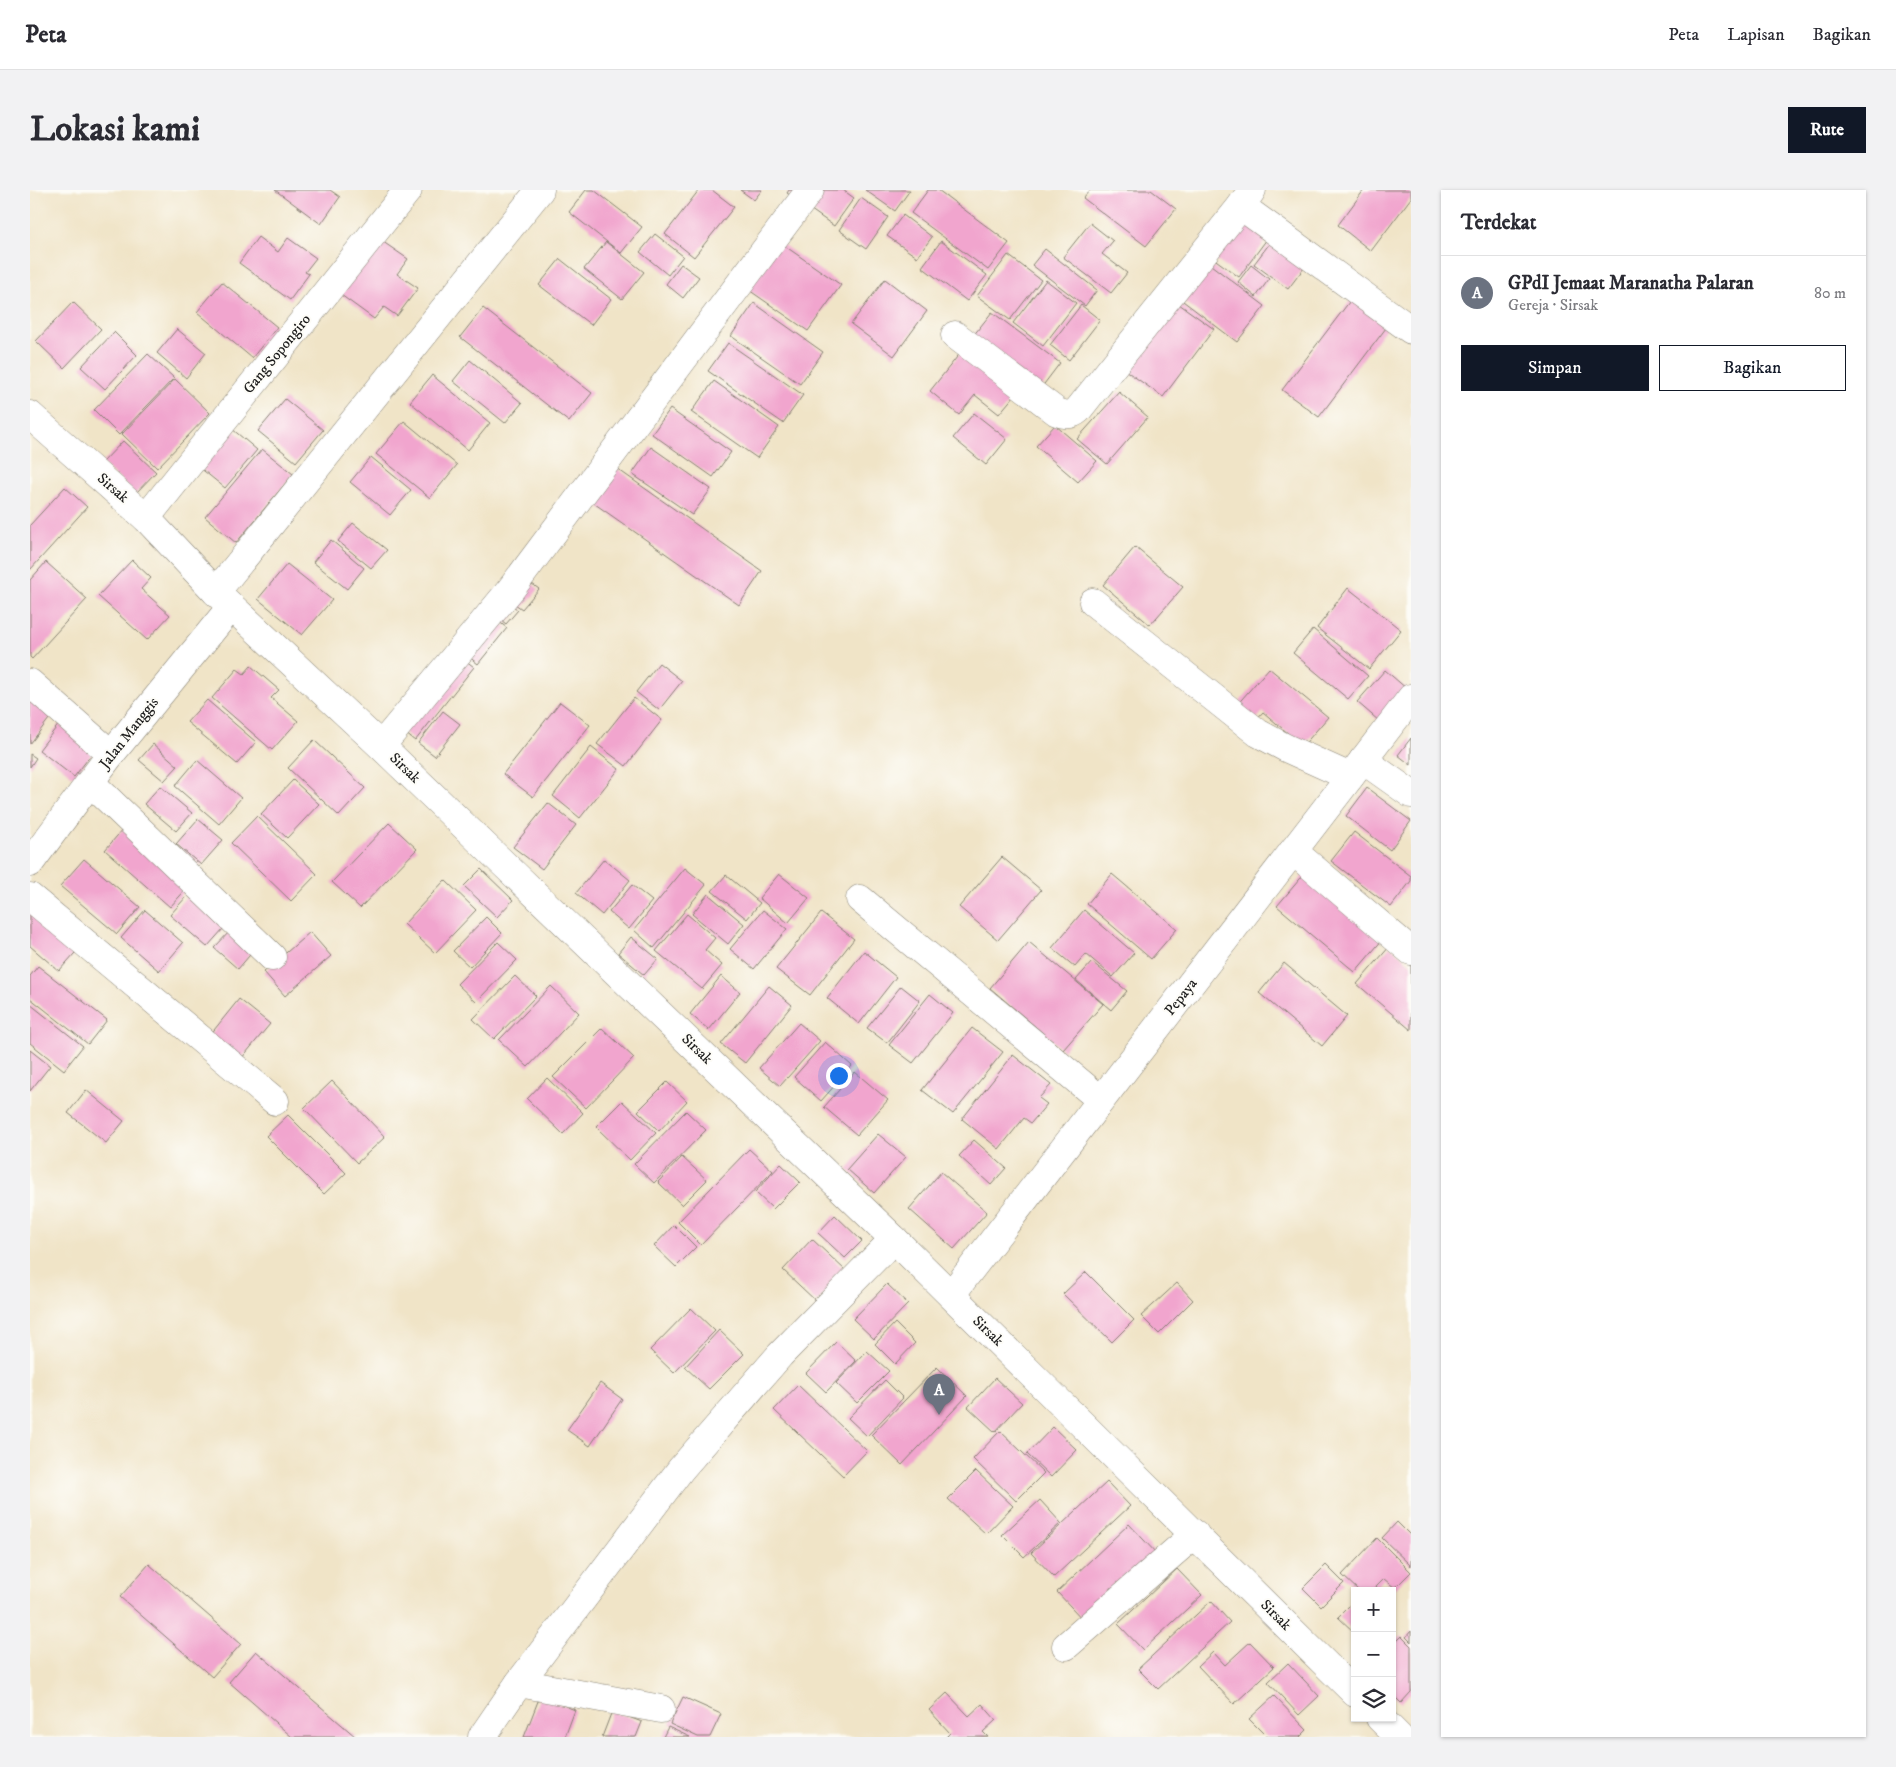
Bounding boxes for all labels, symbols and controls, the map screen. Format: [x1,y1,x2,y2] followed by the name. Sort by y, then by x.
[25,20,66,50] text: Peta
[1668,24,1699,46] text: Peta
[1727,24,1785,46] text: Lapisan
[1813,24,1871,46] text: Bagikan
[1788,107,1866,153] button: Rute
[30,108,200,152] text: Lokasi kami
[1461,210,1536,236] text: Terdekat
[1508,272,1754,295] text: GPdI Jemaat Maranatha Palaran
[1472,283,1482,303] text: A
[1814,283,1846,303] text: 80 m
[1508,295,1598,315] text: Gereja · Sirsak
[239,310,315,398] street label: Gang Sopongiro
[1461,345,1649,391] button: Simpan
[1659,345,1846,391] button: Bagikan
[93,469,133,507] street label: Sirsak
[94,694,163,774] street label: Jalan Manggis
[385,749,425,788] street label: Sirsak
[1161,974,1202,1019] street label: Pepaya
[677,1030,717,1069] street label: Sirsak
[826,1063,852,1089] your location
[968,1312,1008,1351] street label: Sirsak
[923,1374,955,1415] pin: A
[1351,1587,1396,1722] map controls
[1351,1587,1396,1632] button: +
[1257,1596,1296,1635] street label: Sirsak
[1351,1632,1396,1677] button: −
[1351,1677,1396,1722] button: layers

